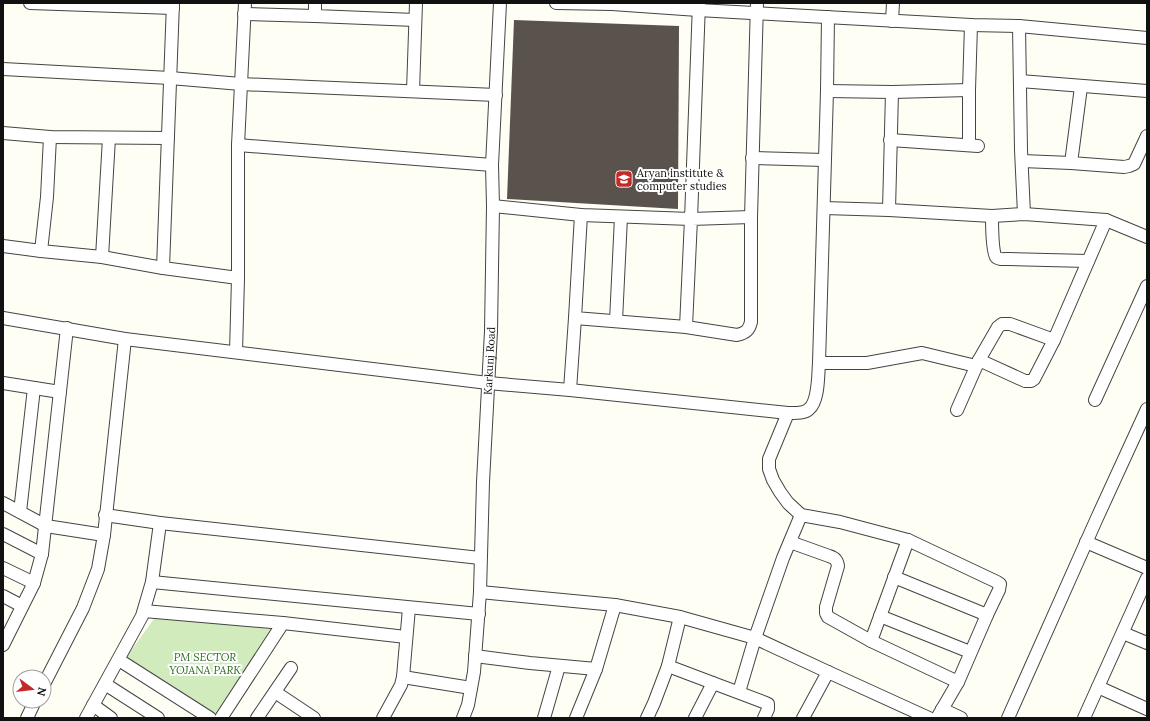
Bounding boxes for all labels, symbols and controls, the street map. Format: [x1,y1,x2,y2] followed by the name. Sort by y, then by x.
[636,166,727,193] place label: Aryan institute & computer studies
[614,169,634,189] school or university icon: Aryan institute & computer studies
[481,326,498,395] street label: Karkunj Road
[169,650,241,677] park label: PM SECTOR YOJANA PARK
[12,669,52,709] north arrow
[34,686,50,698] text: N

